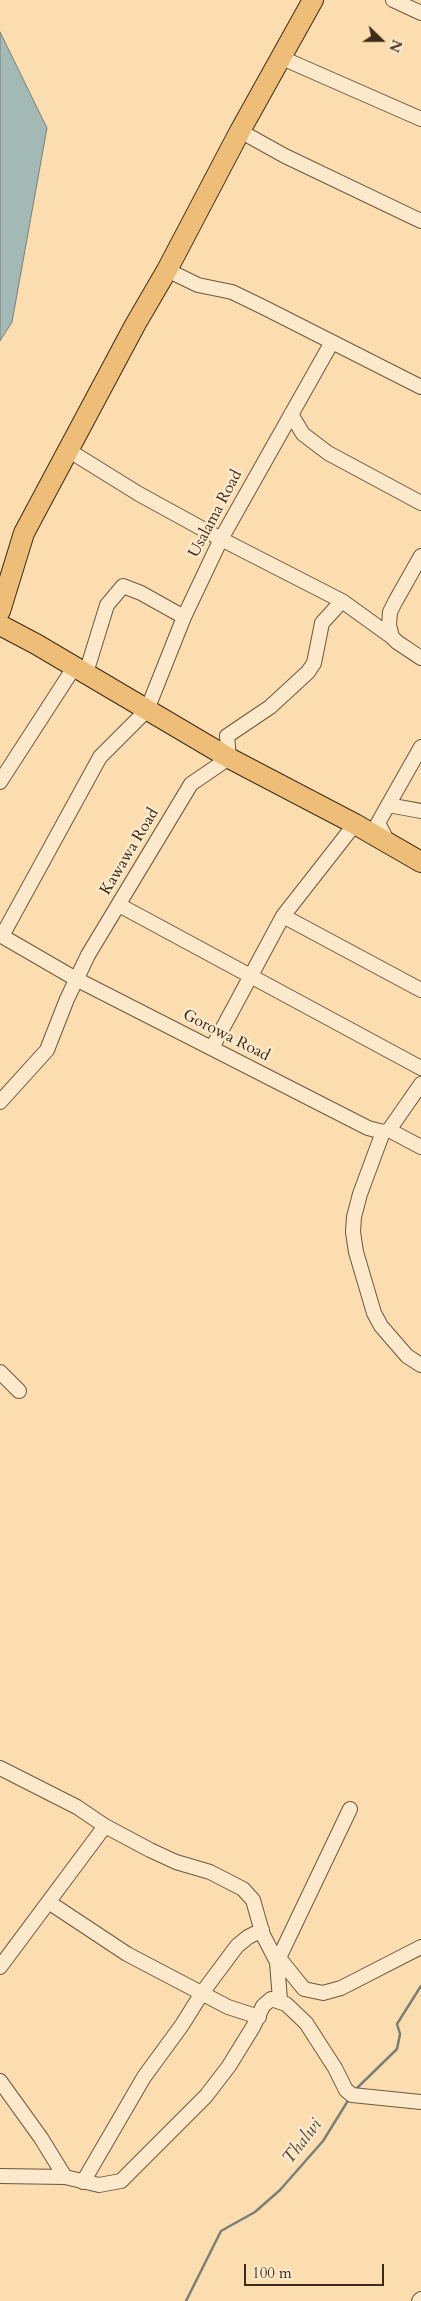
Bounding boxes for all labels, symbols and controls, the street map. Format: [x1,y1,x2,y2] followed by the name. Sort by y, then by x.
[356,15,406,65] north arrow
[384,37,406,55] text: N
[185,467,247,561] street label: Usalama Road
[97,805,163,899] street label: Kawawa Road
[179,1006,273,1066] street label: Gorowa Road
[279,2115,327,2169] water label: Thalwi
[246,2254,386,2286] scale bar
[252,2263,292,2283] text: 100 m

